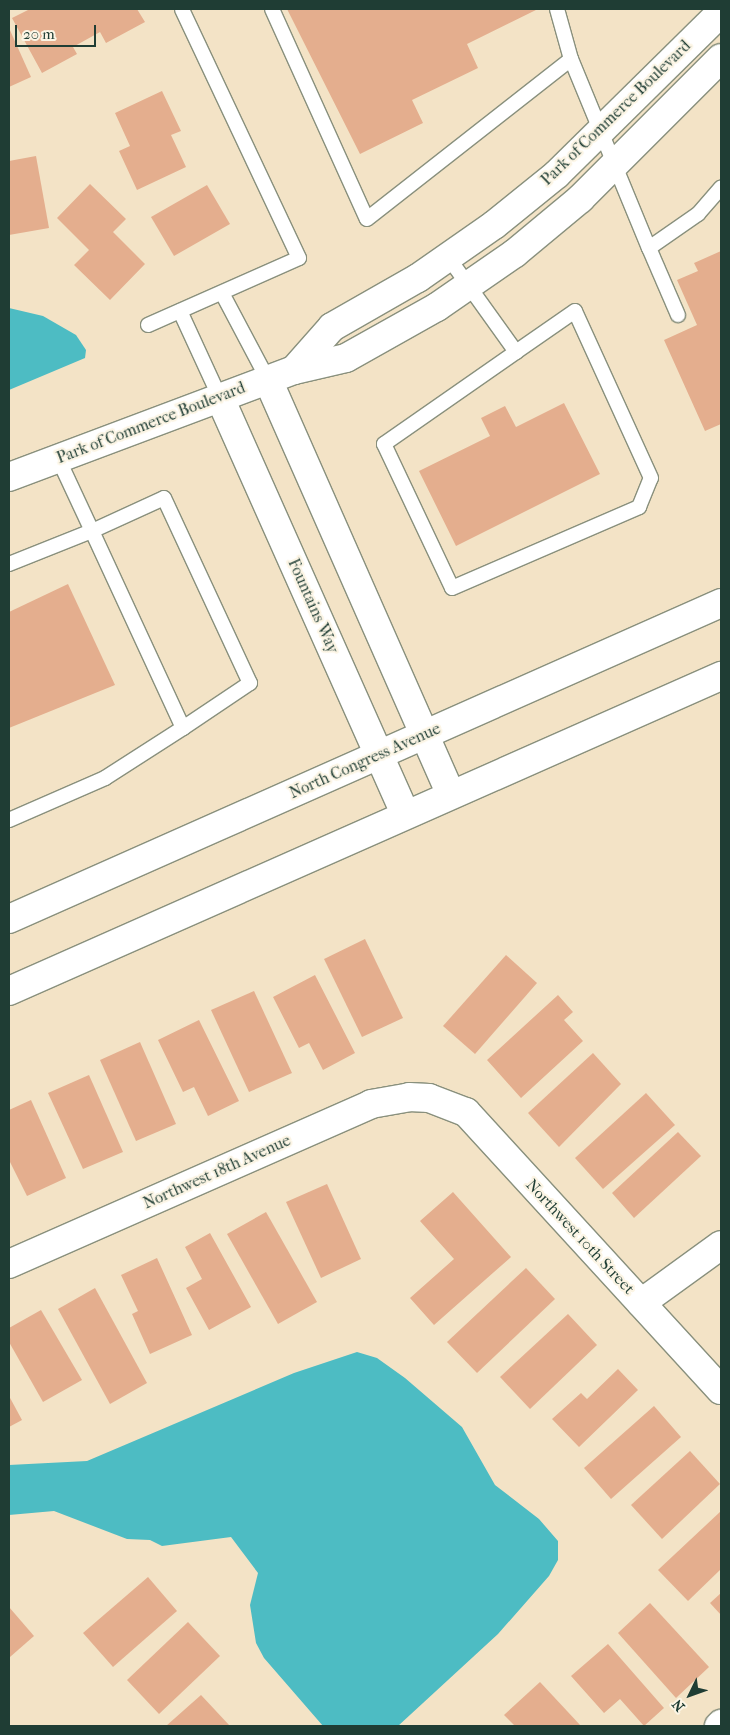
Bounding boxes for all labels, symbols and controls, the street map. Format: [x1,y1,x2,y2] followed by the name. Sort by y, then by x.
[18,15,99,47] scale bar
[23,25,55,43] text: 20 m
[537,36,695,190] street label: Park of Commerce Boulevard
[54,378,248,468] street label: Park of Commerce Boulevard
[284,556,342,656] street label: Fountains Way
[287,719,443,803] street label: North Congress Avenue
[140,1131,294,1213] street label: Northwest 18th Avenue
[522,1175,638,1299] street label: Northwest 10th Street
[665,1670,715,1720] north arrow
[669,1696,688,1715] text: N

